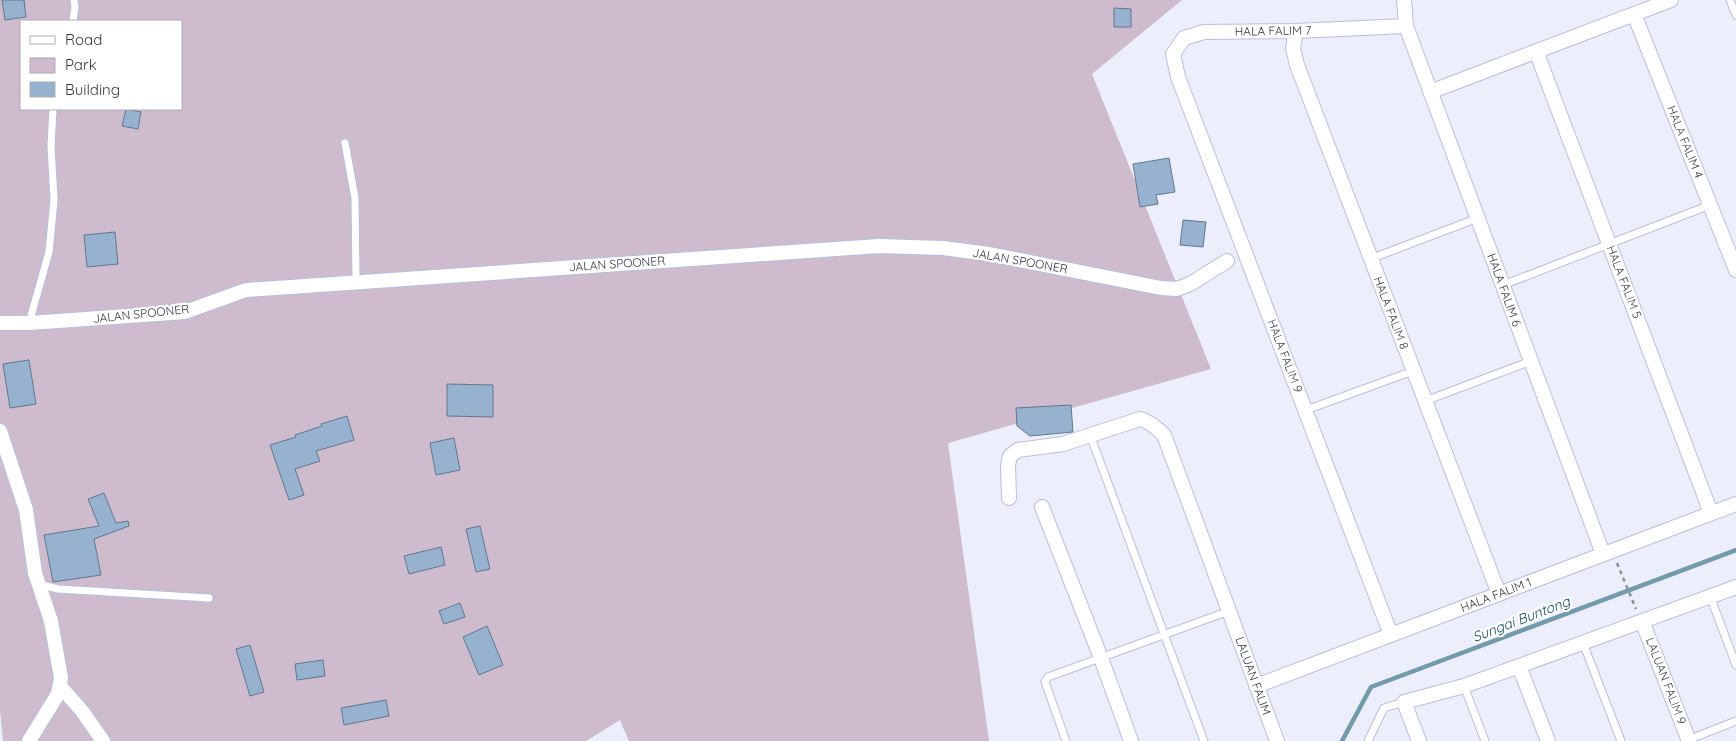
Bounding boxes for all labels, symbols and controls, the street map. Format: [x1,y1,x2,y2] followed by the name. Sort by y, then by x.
[20,20,182,110] legend
[1234,22,1311,39] street label: HALA FALIM 7
[65,30,102,49] text: Road
[65,55,97,74] text: Park
[65,80,120,99] text: Building
[1664,103,1707,180] street label: HALA FALIM 4
[1604,243,1645,321] street label: HALA FALIM 5
[971,245,1069,276] street label: JALAN SPOONER
[1484,251,1525,329] street label: HALA FALIM 6
[568,253,666,274] street label: JALAN SPOONER
[1371,274,1412,351] street label: HALA FALIM 8
[92,301,190,326] street label: JALAN SPOONER
[1265,317,1306,395] street label: HALA FALIM 9
[1458,574,1534,615] street label: HALA FALIM 1
[1470,592,1573,646] water label: Sungai Buntong
[1232,635,1275,717] street label: LALUAN FALIM
[1643,635,1690,727] street label: LALUAN FALIM 9

